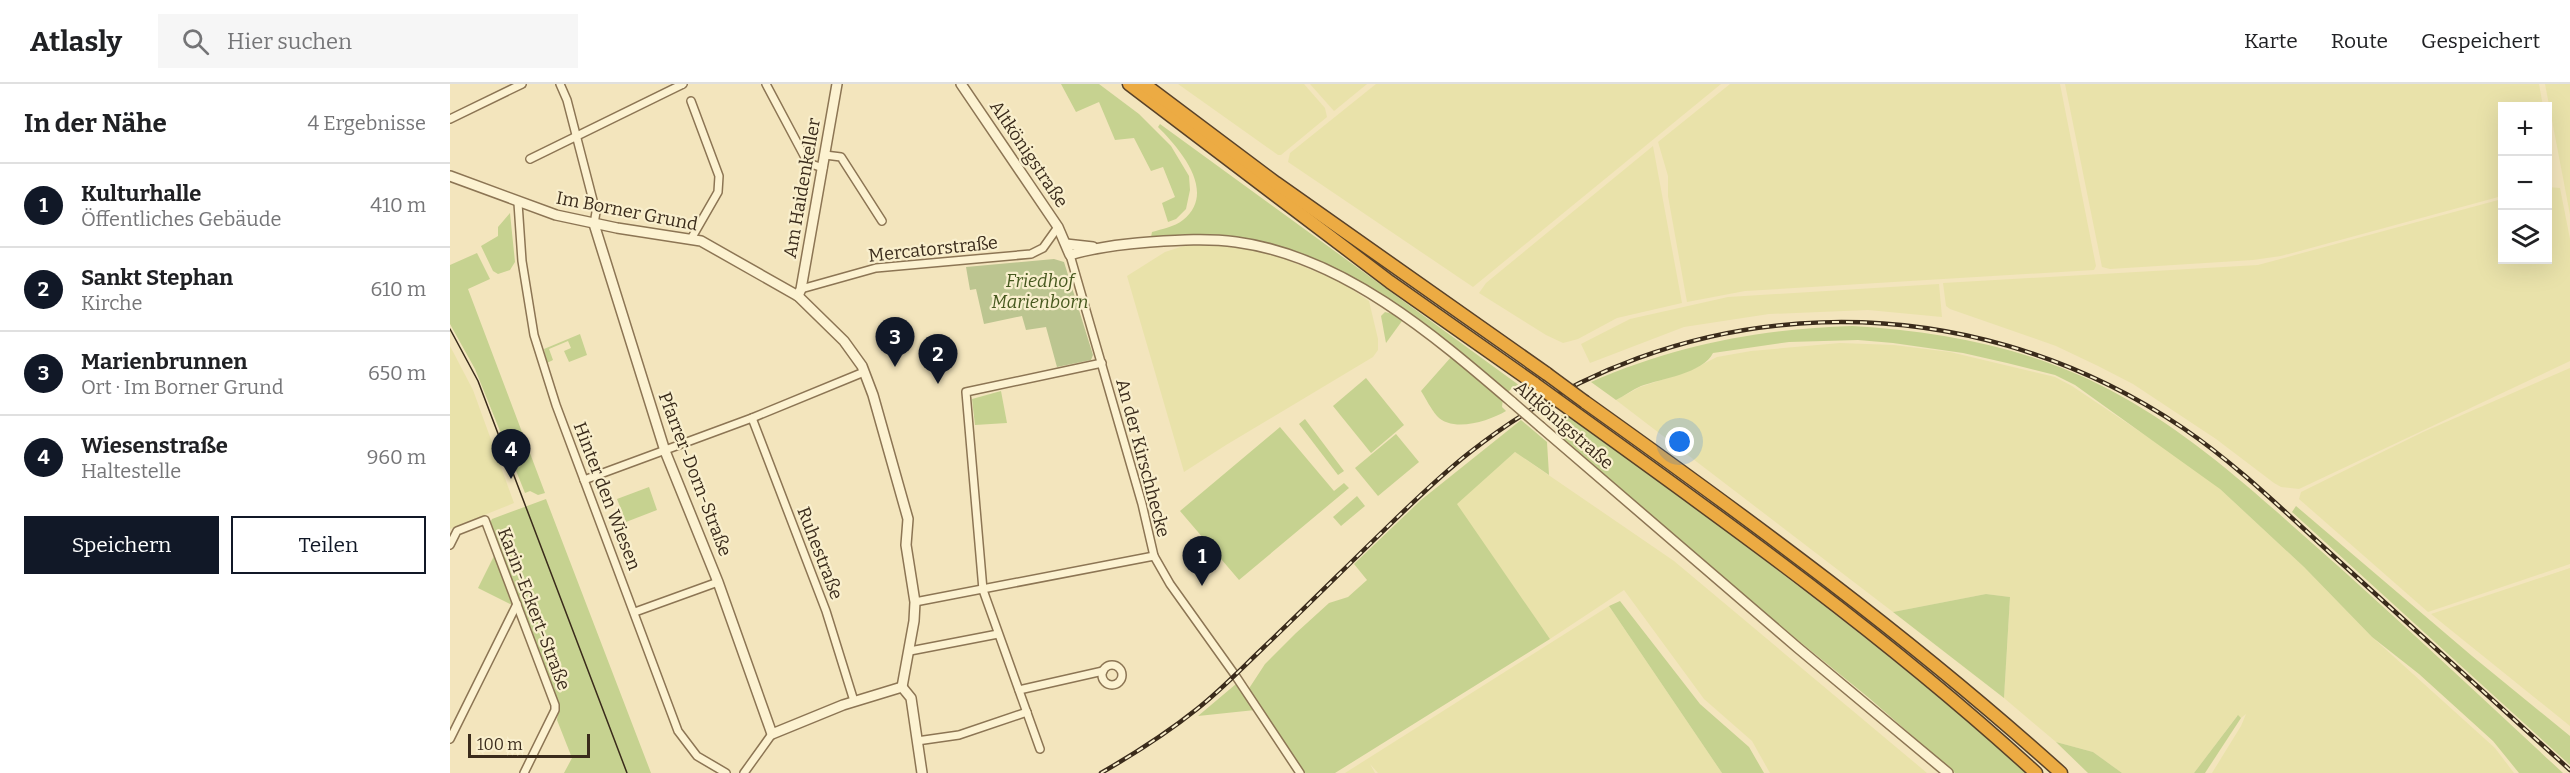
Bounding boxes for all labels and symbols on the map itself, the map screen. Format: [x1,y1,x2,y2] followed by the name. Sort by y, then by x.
[985,96,1073,212] street label: Altkönigstraße
[779,116,825,260] street label: Am Haidenkeller
[554,186,700,236] street label: Im Borner Grund
[867,231,999,267] street label: Mercatorstraße
[991,270,1089,313] park label: Friedhof Marienborn
[876,318,914,367] pin: 3
[918,334,958,384] pin: 2
[1111,376,1175,540] street label: An der Kirschhecke
[1510,376,1618,474] street label: Altkönigstraße
[654,389,736,559] street label: Pfarrer-Dorn-Straße
[569,419,646,574] street label: Hinter den Wiesen
[1665,427,1694,456] your location
[492,430,530,479] pin: 4
[792,504,848,602] street label: Ruhestraße
[493,525,575,693] street label: Karin-Eckert-Straße
[1182,536,1221,586] pin: 1
[468,731,590,758] scale bar

